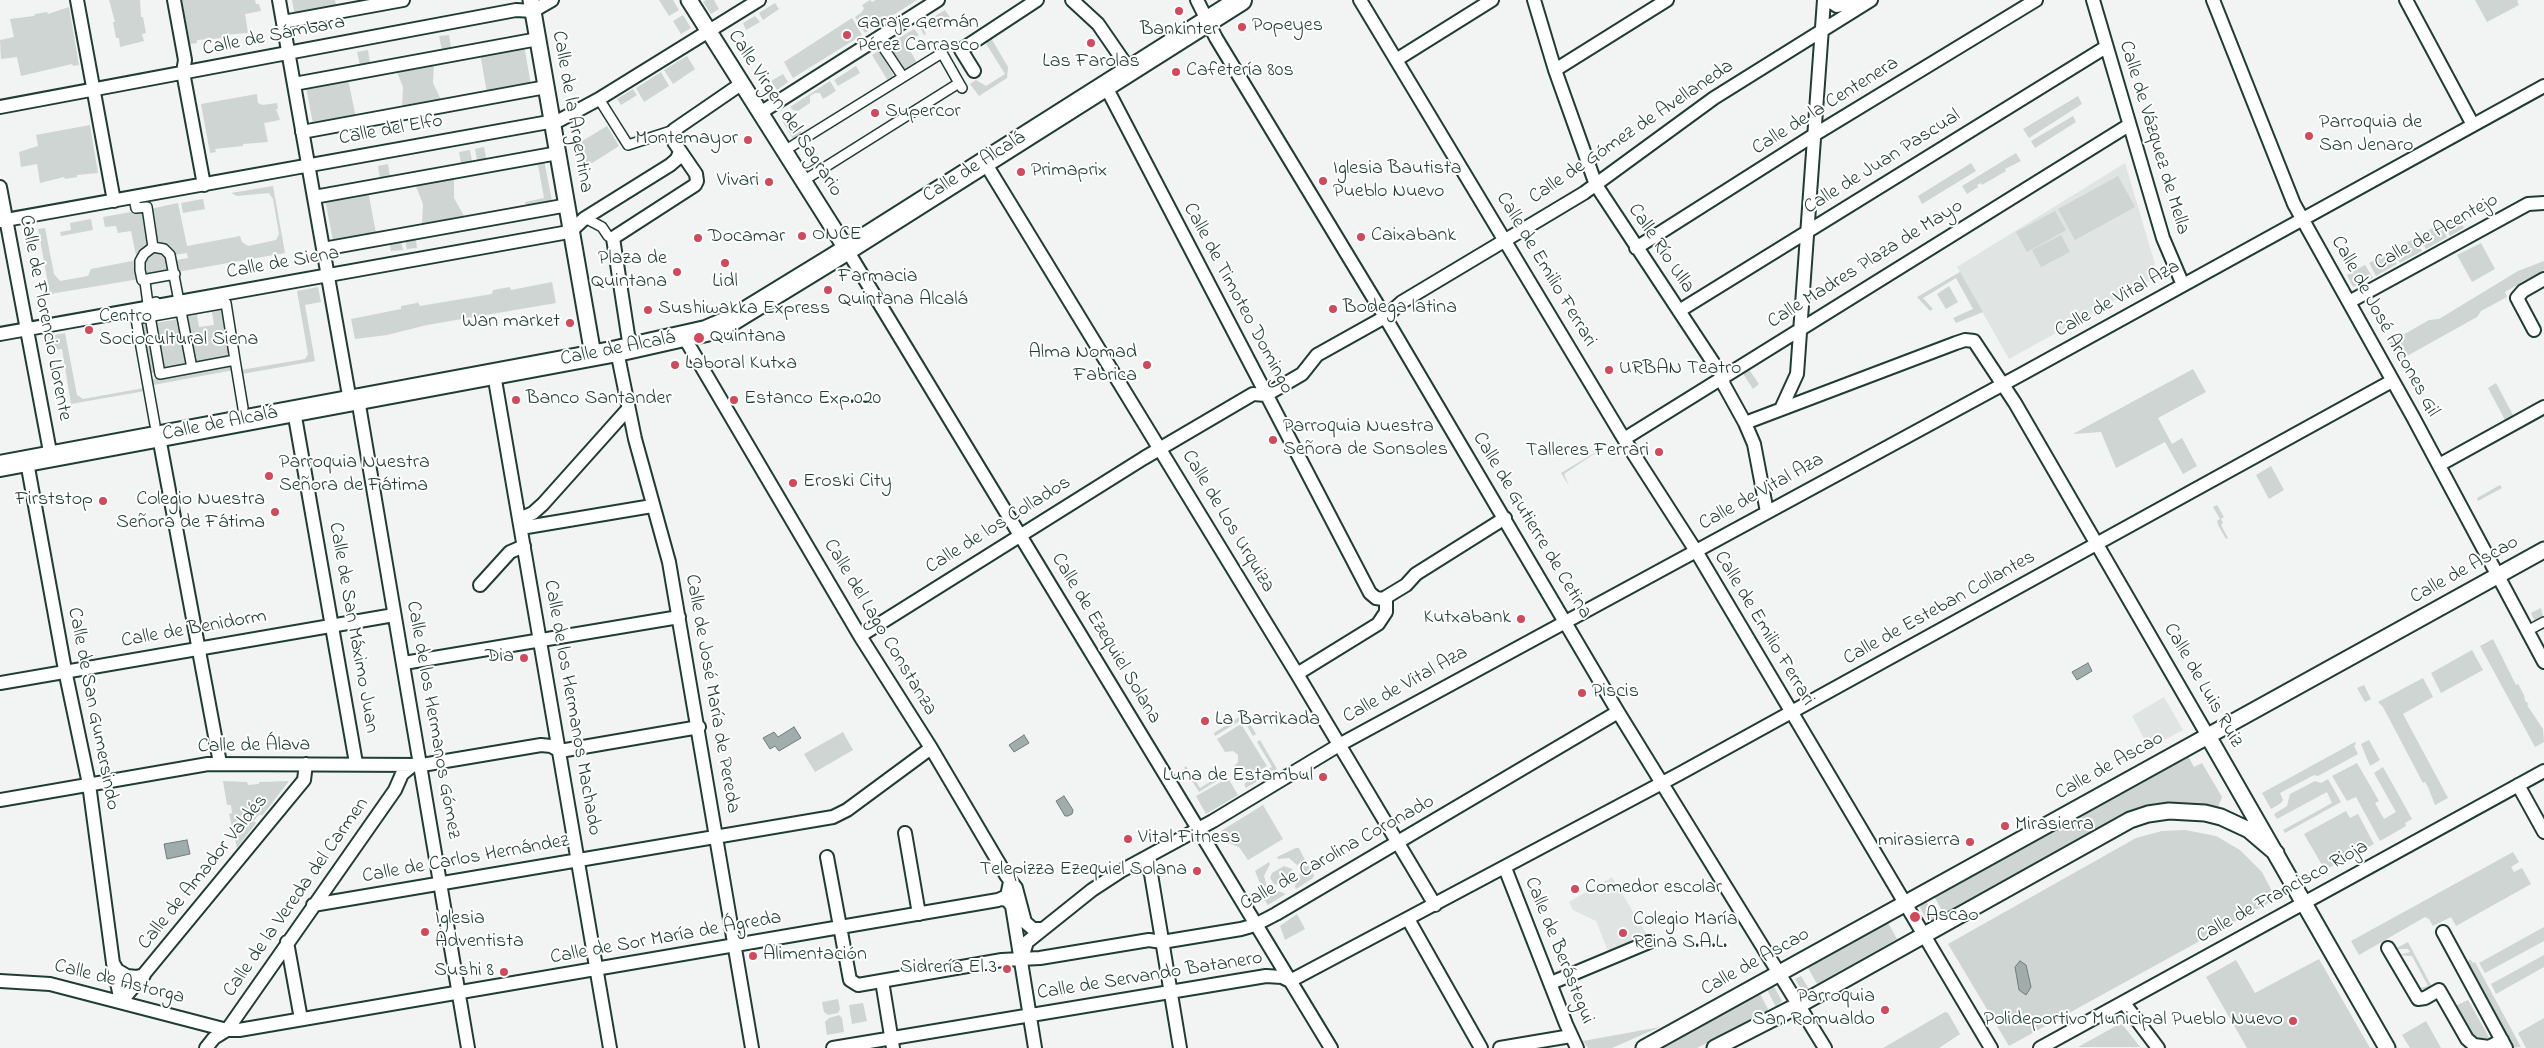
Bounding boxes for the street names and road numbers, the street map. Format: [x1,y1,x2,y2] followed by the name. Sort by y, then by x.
[201,11,347,63] street label: Calle de Sámbara
[721,26,847,202] street label: Calle Virgen del Sagrario
[545,29,597,195] street label: Calle de la Argentina
[2112,38,2194,238] street label: Calle de Vázquez de Mella
[1748,52,1904,162] street label: Calle de la Centenera
[1525,55,1739,211] street label: Calle de Gómez de Avellaneda
[1800,105,1966,221] street label: Calle de Juan Pascual
[337,110,445,152] street label: Calle del Elfo
[919,127,1031,209] street label: Calle de Alcalá
[1489,188,1601,352] street label: Calle de Emilio Ferrari
[2371,189,2503,277] street label: Calle de Acentejo
[1764,195,1968,335] street label: Calle Madres Plaza de Mayo
[1176,199,1298,399] street label: Calle de Timoteo Domingo
[1621,200,1699,298] street label: Calle Río Ulla
[12,213,76,423] street label: Calle de Florencio Llorente
[2324,232,2444,422] street label: Calle de José Arcones Gil
[225,242,341,286] street label: Calle de Siena
[2051,256,2185,344] street label: Calle de Vital Aza
[559,327,677,373] street label: Calle de Alcalá
[161,402,279,448] street label: Calle de Alcalá
[1466,428,1596,624] street label: Calle de Gutierre de Cetina
[1175,446,1279,598] street label: Calle de Los Urquiza
[1695,449,1829,537] street label: Calle de Vital Aza
[922,472,1076,580] street label: Calle de los Collados
[322,521,382,735] street label: Calle de San Máximo Juan
[2407,531,2523,611] street label: Calle de Ascao
[817,535,941,721] street label: Calle del Lago Constanza
[1840,546,2040,672] street label: Calle de Esteban Collantes
[1707,547,1819,711] street label: Calle de Emilio Ferrari
[1044,549,1166,729] street label: Calle de Ezequiel Solana
[678,573,744,815] street label: Calle de José María de Pereda
[537,578,605,838] street label: Calle de los Hermanos Machado
[399,599,465,841] street label: Calle de los Hermanos Gómez
[120,605,268,655] street label: Calle de Benidorm
[61,606,123,812] street label: Calle de San Gumersindo
[2157,620,2247,752] street label: Calle de Luis Ruiz
[1339,642,1473,730] street label: Calle de Vital Aza
[2052,727,2168,807] street label: Calle de Ascao
[197,734,311,760] street label: Calle de Álava
[134,790,274,956] street label: Calle de Amador Valdés
[1237,791,1439,917] street label: Calle de Carolina Coronado
[219,794,375,1002] street label: Calle de la Vereda del Carmen
[361,830,571,890] street label: Calle de Carlos Hernández
[2193,836,2373,950] street label: Calle de Francisco Rioja
[1518,874,1598,1028] street label: Calle de Berástegui
[549,907,783,971] street label: Calle de Sor María de Ágreda
[1698,923,1814,1003] street label: Calle de Ascao
[1036,947,1264,1007] street label: Calle de Servando Batanero
[51,955,187,1011] street label: Calle de Astorga

